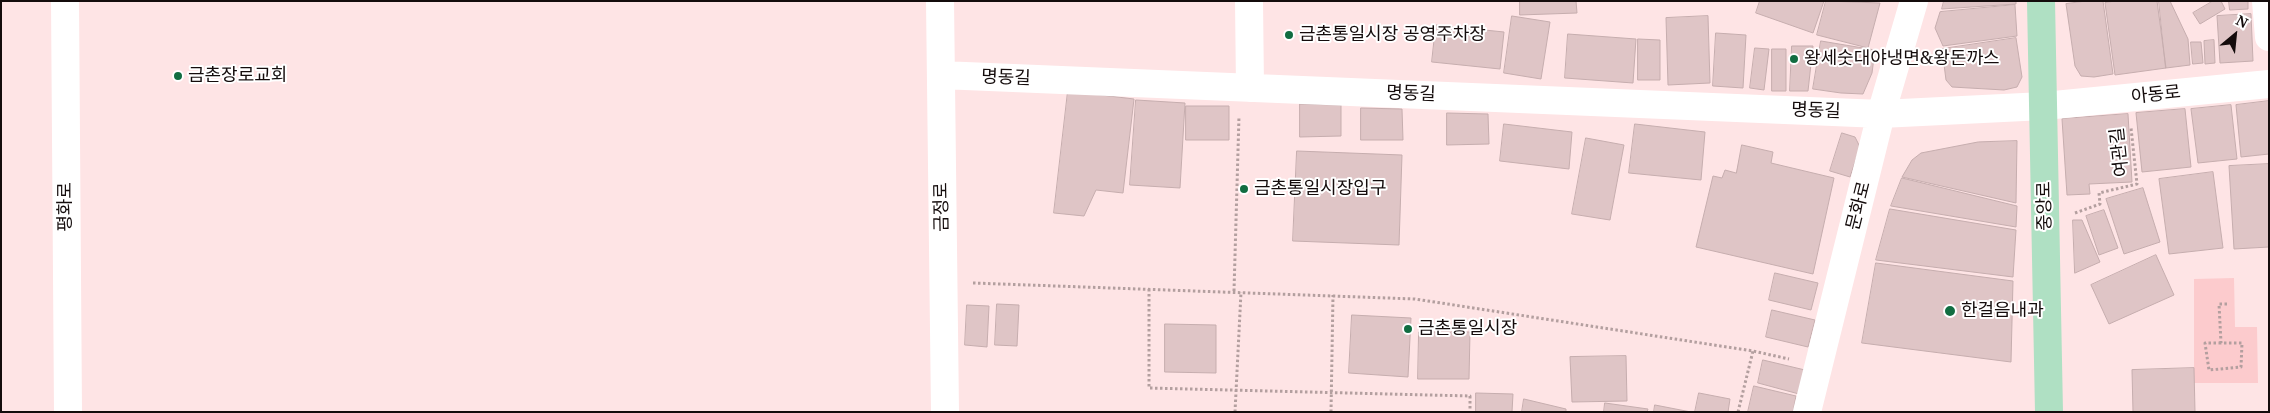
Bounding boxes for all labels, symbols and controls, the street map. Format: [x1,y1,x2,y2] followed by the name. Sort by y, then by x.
[2210,10,2260,60] north arrow
[2233,10,2252,32] text: N
[1299,24,1486,46] place label: 금촌통일시장 공영주차장
[1283,29,1295,41] marker: 금촌통일시장 공영주차장
[1804,48,2000,70] place label: 왕세숫대야냉면&왕돈까스
[1788,53,1800,65] marker: 왕세숫대야냉면&왕돈까스
[188,65,287,87] place label: 금촌장로교회
[981,66,1031,90] street label: 명동길
[172,70,184,82] marker: 금촌장로교회
[1386,82,1436,106] street label: 명동길
[2130,82,2182,108] street label: 아동로
[1791,99,1841,123] street label: 명동길
[2107,126,2133,178] street label: 여관길
[1254,178,1386,200] place label: 금촌통일시장입구
[1843,179,1875,233] street label: 문화로
[2034,181,2056,231] street label: 중앙로
[55,182,77,232] street label: 평화로
[931,182,953,232] street label: 금정로
[1238,183,1250,195] marker: 금촌통일시장입구
[1961,300,2044,322] place label: 한걸음내과
[1943,304,1957,318] marker: 한걸음내과
[1418,318,1517,340] place label: 금촌통일시장
[1402,323,1414,335] marker: 금촌통일시장

